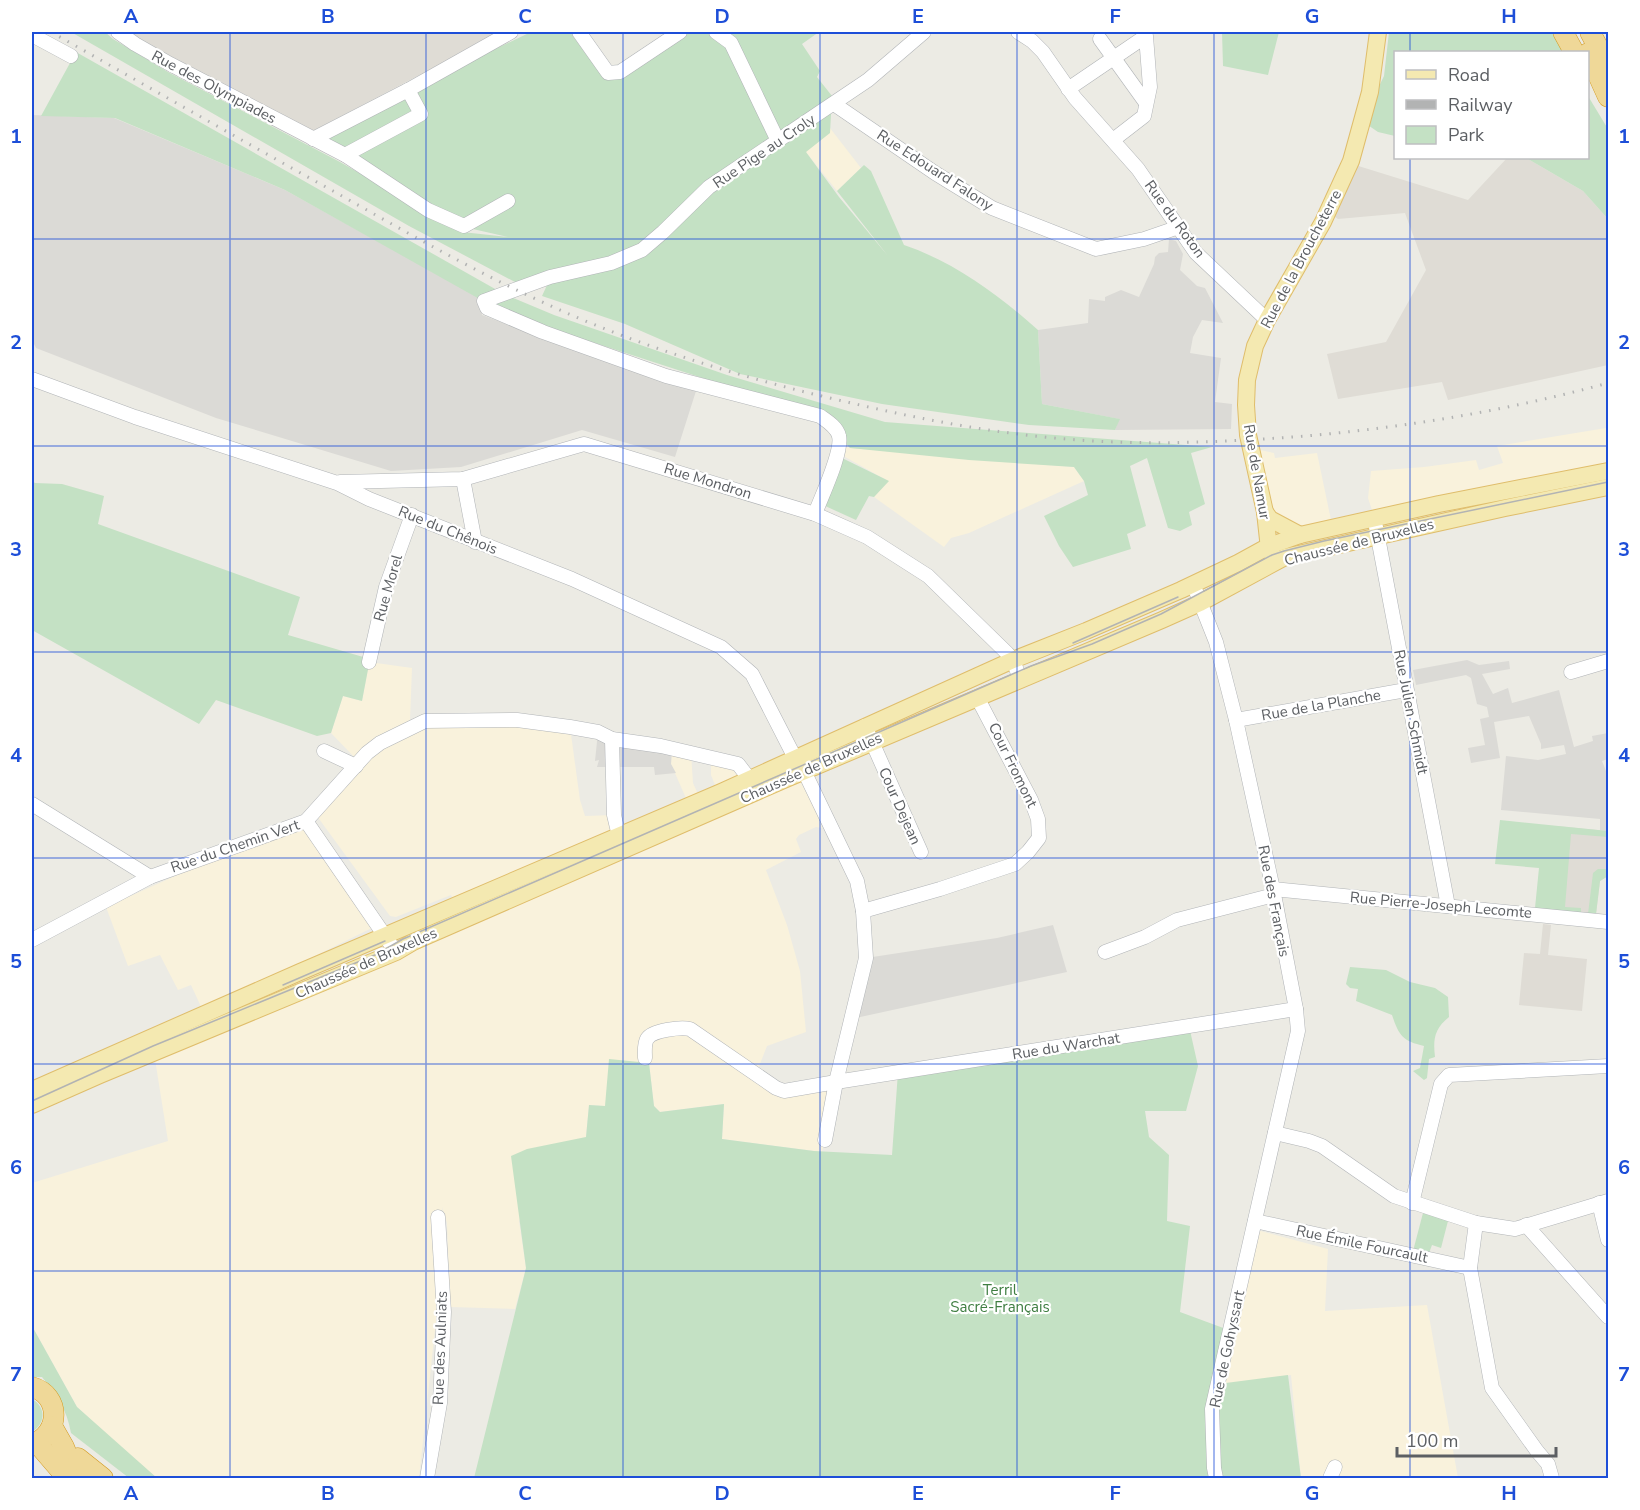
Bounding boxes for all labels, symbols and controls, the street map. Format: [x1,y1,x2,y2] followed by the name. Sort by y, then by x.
[124,3,139,30] text: A
[321,3,335,30] text: B
[518,3,532,30] text: C
[714,3,730,30] text: D
[912,3,924,30] text: E
[1109,3,1121,30] text: F
[1305,3,1319,30] text: G
[1501,3,1517,30] text: H
[148,46,280,128] street label: Rue des Olympiades
[1394,51,1589,159] legend
[1448,63,1490,87] text: Road
[1448,93,1513,117] text: Railway
[709,109,819,193] street label: Rue Pige au Croly
[10,123,22,150] text: 1
[1448,123,1485,147] text: Park
[1618,123,1630,150] text: 1
[873,125,997,215] street label: Rue Edouard Falony
[1140,176,1210,262] street label: Rue du Roton
[1256,186,1346,332] street label: Rue de la Broucheterre
[10,329,22,356] text: 2
[1618,329,1630,356] text: 2
[1239,423,1275,522] street label: Rue de Namur
[662,458,754,504] street label: Rue Mondron
[395,501,501,559] street label: Rue du Chênois
[1282,514,1436,570] street label: Chaussée de Bruxelles
[10,536,22,563] text: 3
[1618,536,1630,563] text: 3
[369,551,407,624] street label: Rue Morel
[1389,648,1433,777] street label: Rue Julien Schmidt
[1260,685,1382,725] street label: Rue de la Planche
[984,719,1043,811] street label: Cour Fromont
[737,728,885,808] street label: Chaussée de Bruxelles
[10,742,22,769] text: 4
[1618,742,1630,769] text: 4
[874,764,926,848] street label: Cour Dejean
[168,814,303,877] street label: Rue du Chemin Vert
[1253,843,1295,959] street label: Rue des Français
[1349,887,1533,923] street label: Rue Pierre-Joseph Lecomte
[292,923,440,1003] street label: Chaussée de Bruxelles
[10,948,22,975] text: 5
[1618,948,1630,975] text: 5
[1011,1027,1122,1064] street label: Rue du Warchat
[10,1154,22,1181] text: 6
[1618,1154,1630,1181] text: 6
[1294,1220,1431,1268] street label: Rue Émile Fourcault
[950,1280,1050,1317] park label: Terril Sacré-Français
[1205,1288,1249,1410] street label: Rue de Gohyssart
[428,1291,452,1405] street label: Rue des Aulniats
[10,1361,22,1388] text: 7
[1618,1361,1630,1388] text: 7
[1397,1420,1556,1458] scale bar
[1406,1429,1458,1453] text: 100 m
[124,1480,139,1507] text: A
[321,1480,335,1507] text: B
[518,1480,532,1507] text: C
[714,1480,730,1507] text: D
[912,1480,924,1507] text: E
[1109,1480,1121,1507] text: F
[1305,1480,1319,1507] text: G
[1501,1480,1517,1507] text: H

